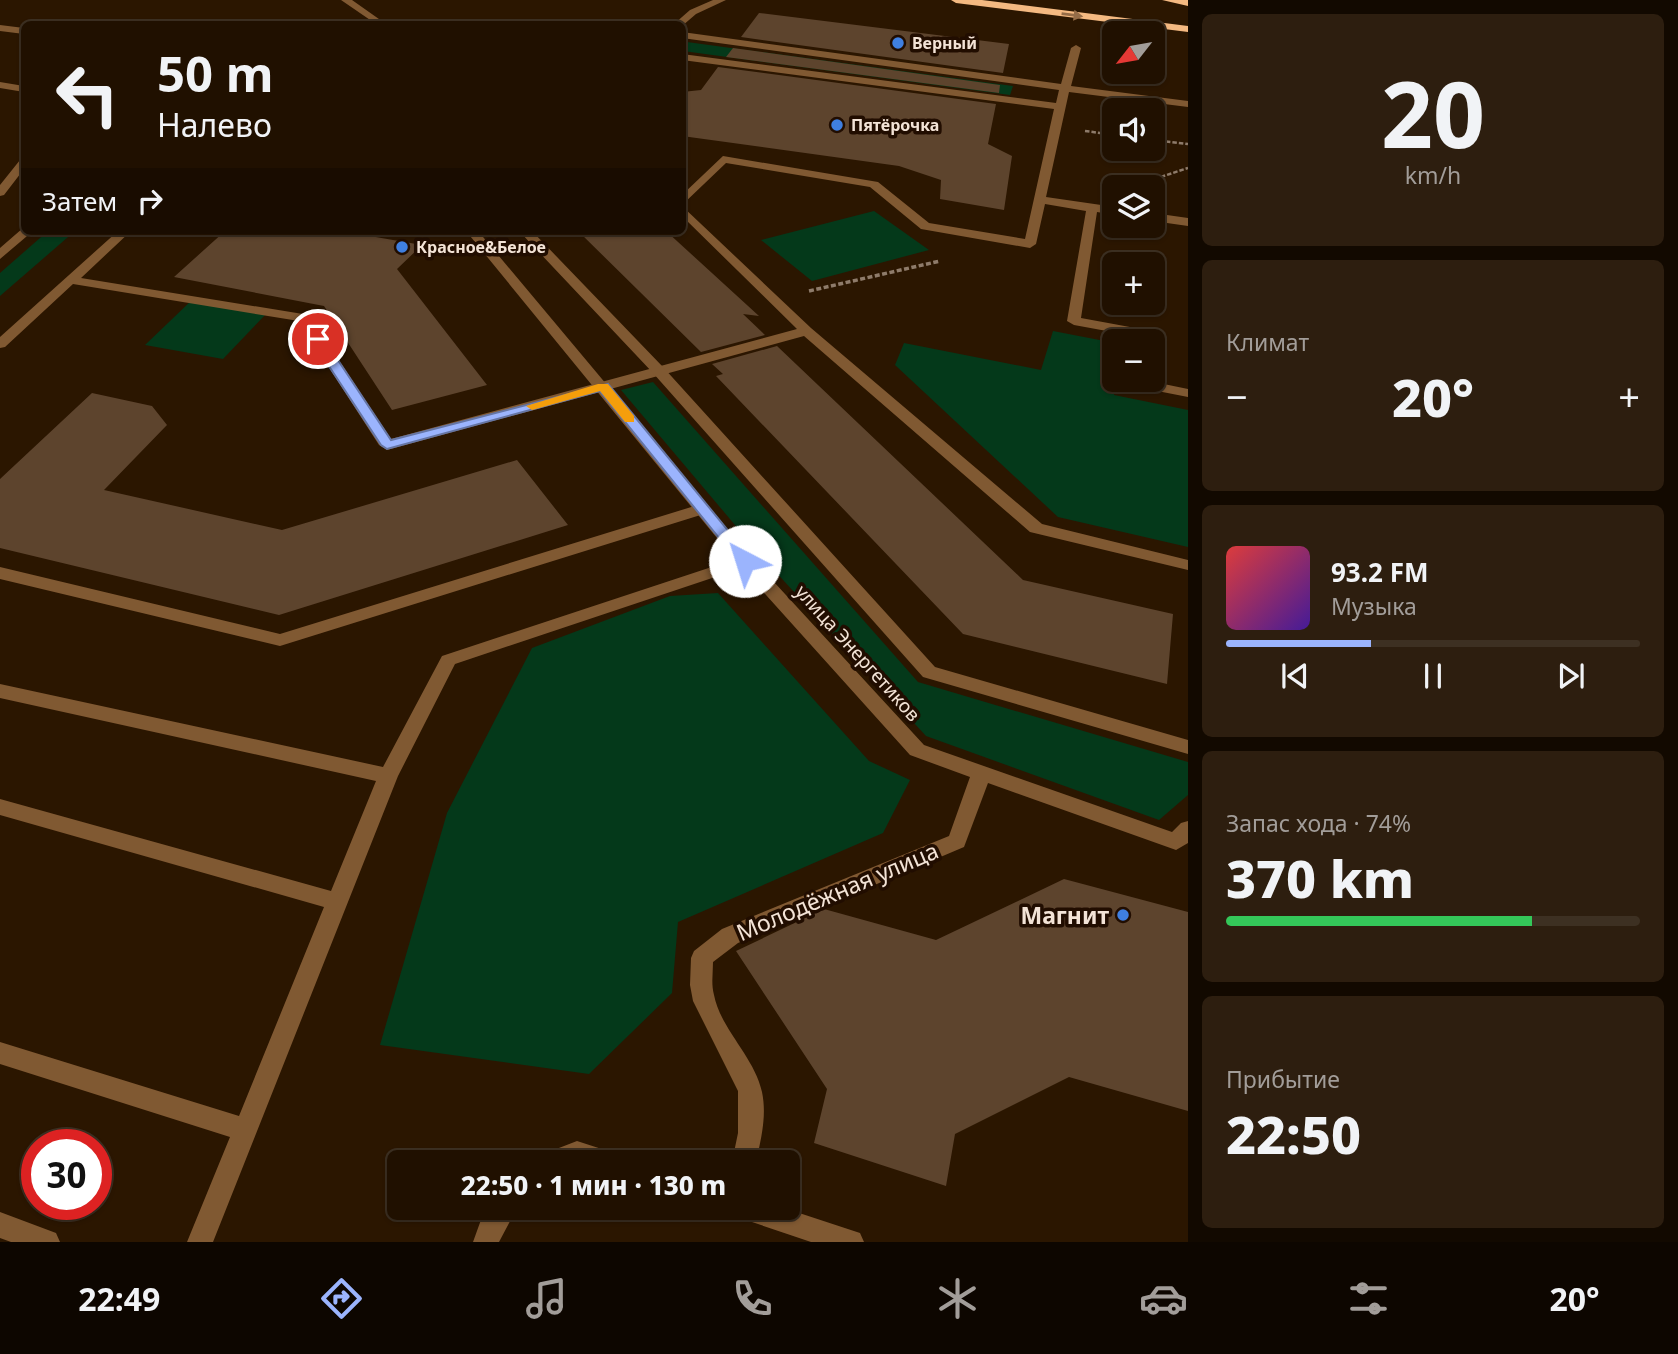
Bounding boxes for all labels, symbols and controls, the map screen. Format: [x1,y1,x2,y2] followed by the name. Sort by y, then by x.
[1062,9,1084,20] one-way arrow
[1102,21,1166,84] north arrow
[1102,21,1165,392] map controls
[912,32,977,54] place label: Верный
[890,35,906,51] marker: Верный
[157,40,274,106] text: 50 m
[42,49,133,140] icon: left
[1381,51,1485,175] text: 20
[1102,98,1165,161] button: sound
[157,103,272,146] text: Налево
[851,114,939,136] place label: Пятёрочка
[829,117,845,133] marker: Пятёрочка
[1405,159,1461,191] text: km/h
[1102,175,1165,238] button: layers
[131,182,169,220] icon: right
[42,183,117,219] text: Затем
[416,236,546,258] place label: Красное&Белое
[394,239,410,255] marker: Красное&Белое
[1102,252,1165,315] button: +
[288,309,348,369] pin
[299,320,337,358] icon: arrive
[1226,326,1309,358] text: Климат
[1102,329,1165,392] button: −
[1392,361,1474,432] text: 20°
[1226,370,1248,422] text: −
[1618,370,1640,422] text: +
[708,524,782,598] position arrow
[1331,554,1428,590] text: 93.2 FM
[790,579,926,727] street label: улица Энергетиков
[1331,590,1417,622] text: Музыка
[1276,657,1314,695] icon: previous
[1414,657,1452,695] icon: pause
[1552,657,1590,695] icon: next
[1226,807,1411,839] text: Запас хода · 74%
[731,834,943,948] street label: Молодёжная улица
[1226,842,1414,913] text: 370 km
[1020,899,1109,931] place label: Магнит
[1115,907,1131,923] marker: Магнит
[1226,1063,1340,1095] text: Прибытие
[1226,1098,1361,1169] text: 22:50
[21,1129,112,1220] speed limit sign: 30
[461,1167,726,1203] text: 22:50 · 1 мин · 130 m
[317,1274,366,1323] icon: directions
[522,1274,571,1323] icon: music
[728,1274,777,1323] icon: phone
[933,1274,982,1323] icon: climate
[1139,1274,1188,1323] icon: car
[1344,1274,1393,1323] icon: filters
[78,1277,160,1320] text: 22:49
[1550,1277,1600,1320] text: 20°

